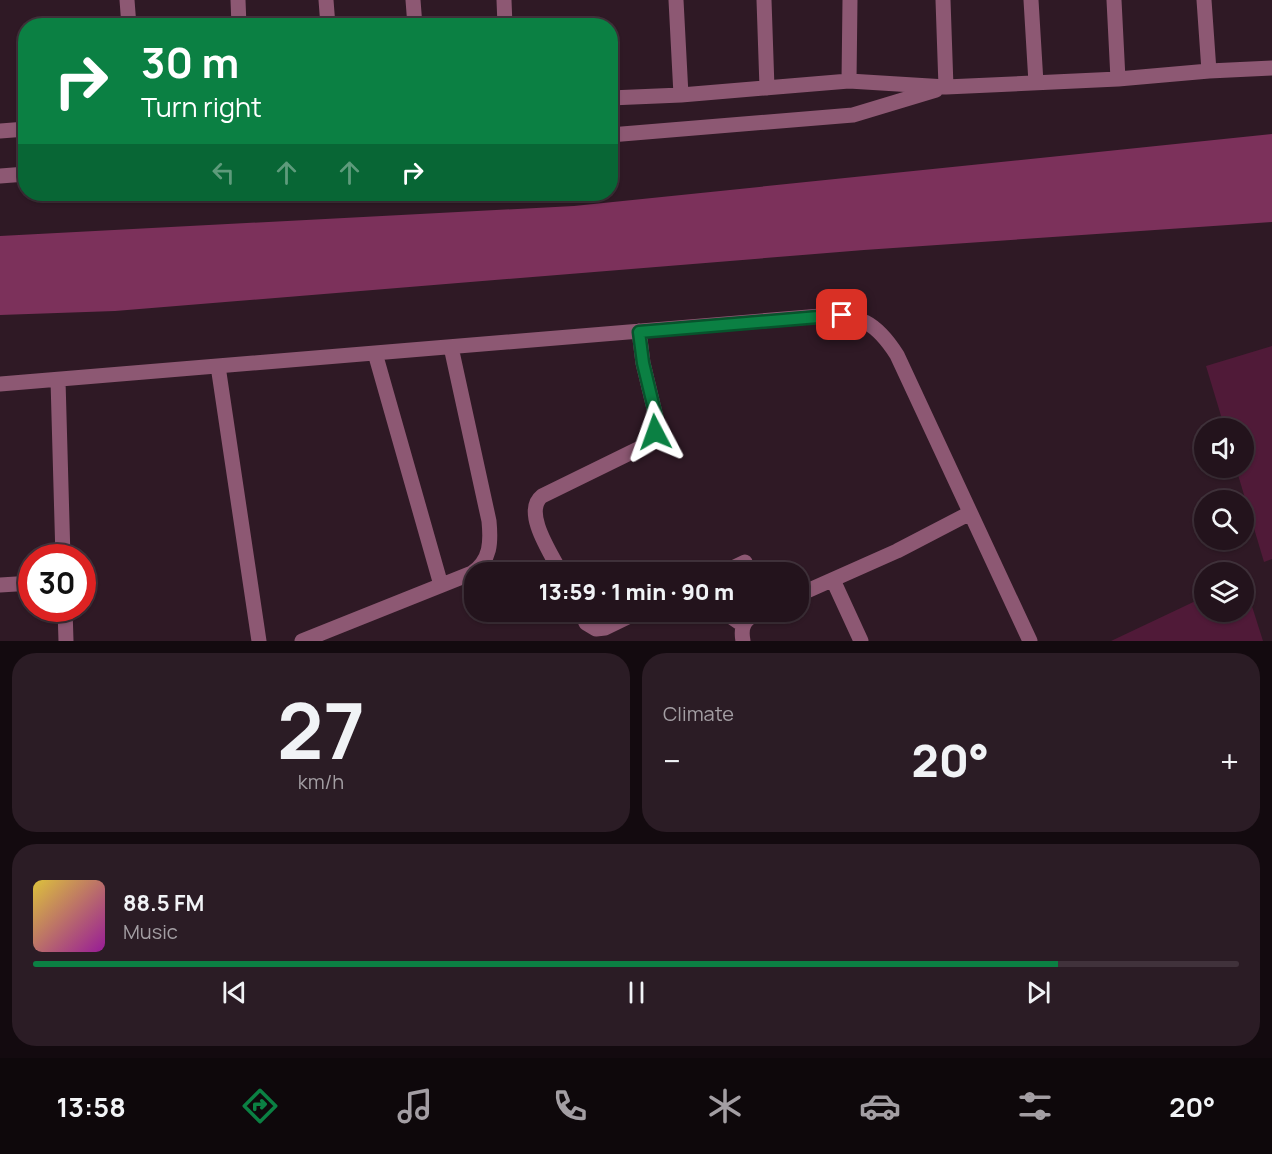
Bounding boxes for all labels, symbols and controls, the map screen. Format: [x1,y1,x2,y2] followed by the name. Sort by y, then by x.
[141,33,239,91] text: 30 m
[42,42,120,120] icon: right
[141,88,262,125] text: Turn right
[207,156,240,189] icon: left
[270,156,303,189] icon: ahead
[333,156,366,189] icon: ahead
[396,156,429,189] icon: right
[816,289,867,340] pin
[825,298,858,331] icon: arrive
[623,400,687,464] position arrow
[1194,418,1254,622] map controls
[1194,418,1254,478] button: sound
[1194,490,1254,550] button: search
[18,544,96,622] speed limit sign: 30
[1194,562,1254,622] button: layers
[539,577,734,607] text: 13:59 · 1 min · 90 m
[277,676,365,782] text: 27
[663,700,734,727] text: Climate
[912,729,989,791] text: 20°
[663,738,681,783] text: −
[1220,738,1239,783] text: +
[298,768,344,795] text: km/h
[123,888,204,918] text: 88.5 FM
[123,918,178,945] text: Music
[218,976,251,1009] icon: previous
[620,976,653,1009] icon: pause
[1022,976,1055,1009] icon: next
[239,1085,281,1127] icon: directions
[394,1085,436,1127] icon: music
[549,1085,591,1127] icon: phone
[704,1085,746,1127] icon: climate
[859,1085,901,1127] icon: car
[1014,1085,1056,1127] icon: filters
[57,1088,126,1125] text: 13:58
[1169,1088,1215,1125] text: 20°

